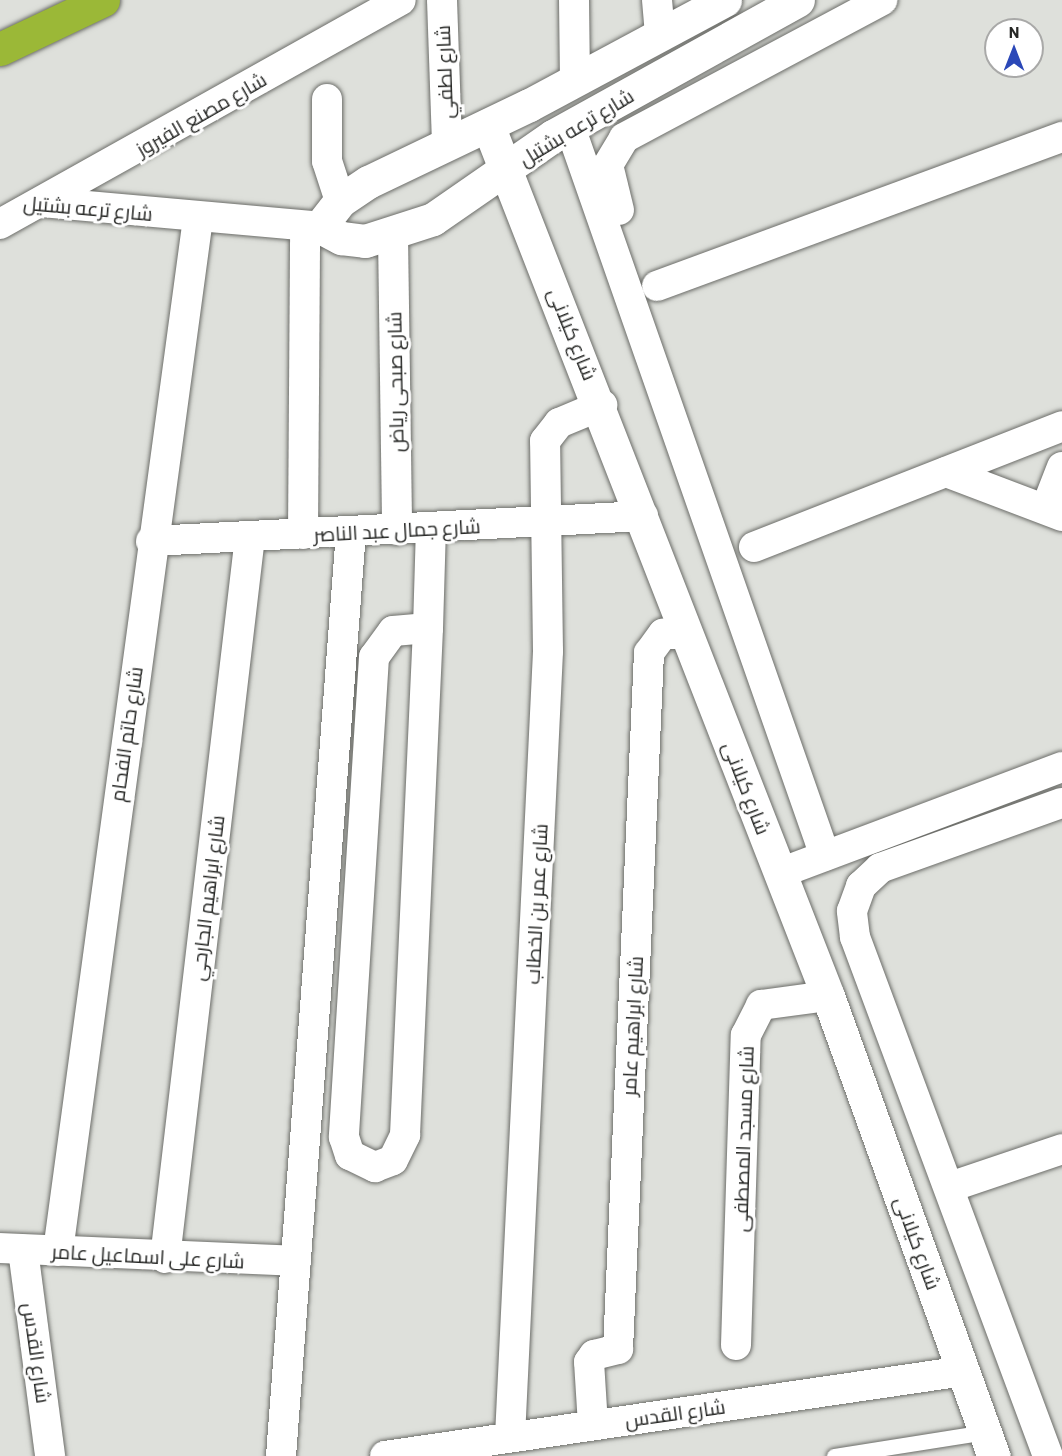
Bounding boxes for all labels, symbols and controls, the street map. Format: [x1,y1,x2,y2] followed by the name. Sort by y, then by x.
[984,18,1044,78] north arrow
[1009,22,1019,41] text: N
[430,25,458,119] street label: شارع لطفي
[131,67,271,161] street label: شارع مصنع الفيروز
[514,83,638,171] street label: شارع ترعه بشتيل
[22,190,154,226] street label: شارع ترعه بشتيل
[544,284,602,384] street label: شارع كيلانى
[382,311,408,453] street label: شارع صبحى رياض
[313,514,481,546] street label: شارع جمال عبد الناصر
[105,665,147,803] street label: شارع حاتم الفحام
[718,738,776,838] street label: شارع كيلانى
[185,814,229,982] street label: شارع ابراهيم الجارحي
[520,823,552,985] street label: شارع عمر بن الخطاب
[616,955,648,1097] street label: شارع ابراهيم عامر
[728,1045,758,1233] street label: شارع مسجد المصطفى
[890,1193,946,1293] street label: شارع كيلانى
[51,1239,245,1273] street label: شارع على اسماعيل عامر
[18,1301,56,1405] street label: شارع القدس
[623,1394,727,1432] street label: شارع القدس

